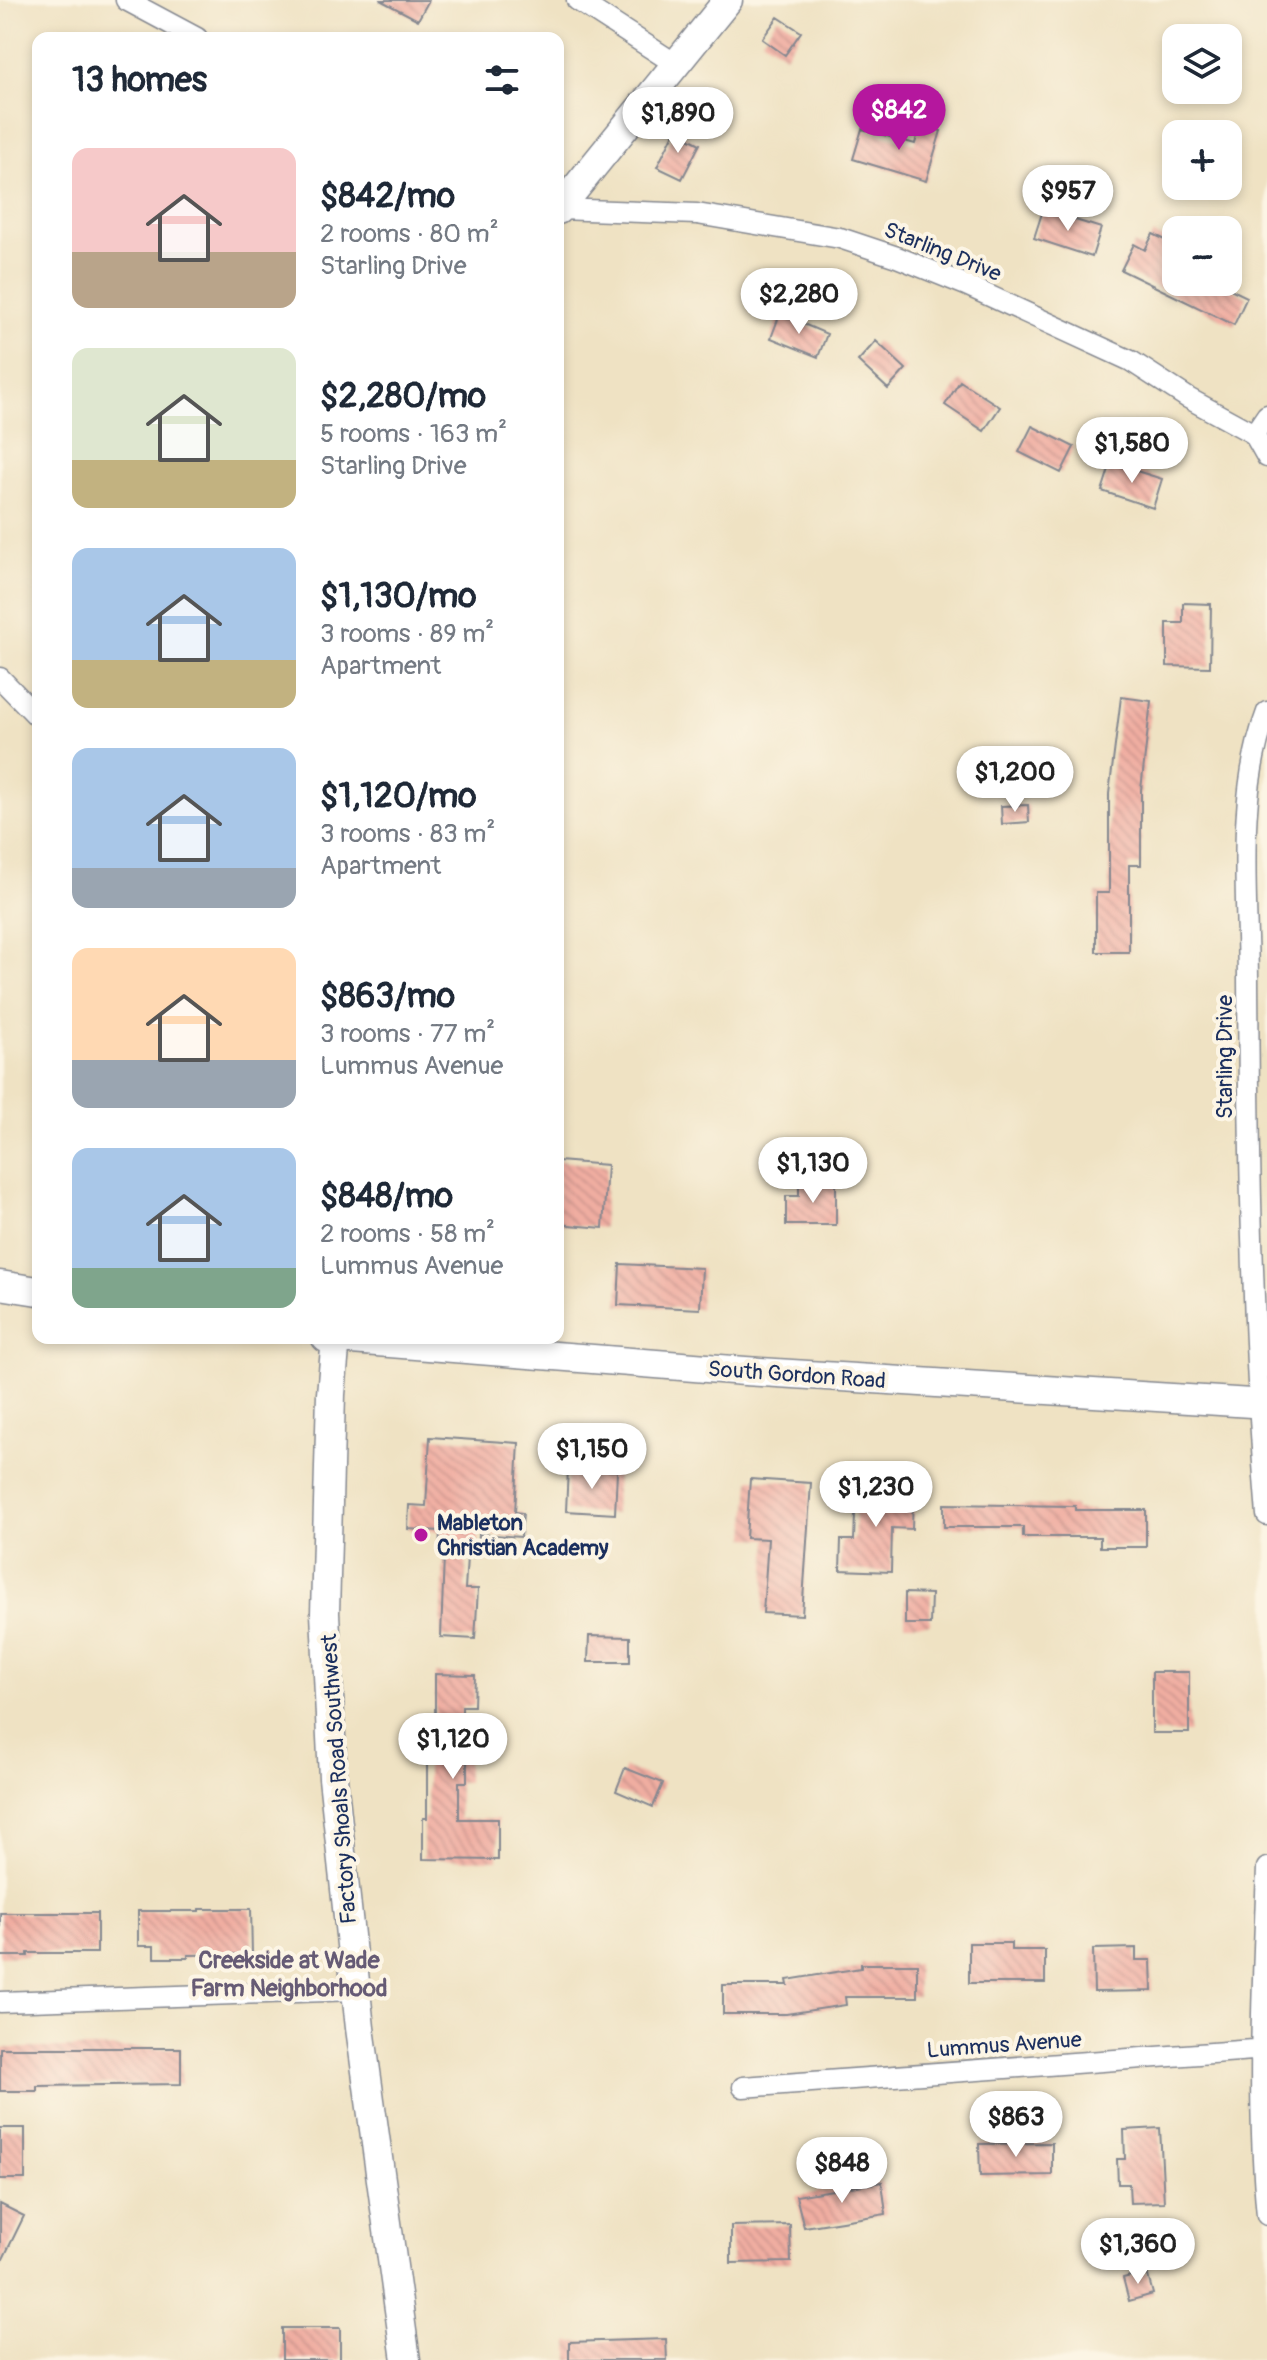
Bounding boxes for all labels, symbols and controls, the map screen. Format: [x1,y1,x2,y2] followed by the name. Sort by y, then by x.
[1162,24,1242,296] map controls
[1162,24,1242,104] button: layers
[480,58,524,102] icon: filters
[72,59,207,102] text: 13 homes
[852,84,946,152] pin: $842
[613,87,743,155] pin: $1,890
[871,94,927,126] text: $842
[640,97,716,129] text: $1,890
[1162,120,1242,200] button: +
[1021,165,1115,233] pin: $957
[320,175,455,218] text: $842/mo
[1040,175,1096,207] text: $957
[136,180,232,276] icon: home
[880,216,1005,288] street label: Starling Drive
[1162,216,1242,296] button: −
[320,218,499,250] text: 2 rooms · 80 m²
[320,250,467,282] text: Starling Drive
[734,268,864,336] pin: $2,280
[759,278,839,310] text: $2,280
[320,375,486,418] text: $2,280/mo
[136,380,232,476] icon: home
[1067,417,1197,485] pin: $1,580
[320,418,507,450] text: 5 rooms · 163 m²
[1094,427,1170,459] text: $1,580
[320,450,467,482] text: Starling Drive
[320,575,477,618] text: $1,130/mo
[136,580,232,676] icon: home
[320,618,494,650] text: 3 rooms · 89 m²
[320,650,441,682] text: Apartment
[950,746,1080,814] pin: $1,200
[975,756,1055,788] text: $1,200
[320,775,477,818] text: $1,120/mo
[136,780,232,876] icon: home
[320,818,495,850] text: 3 rooms · 83 m²
[320,850,441,882] text: Apartment
[320,975,455,1018] text: $863/mo
[136,980,232,1076] icon: home
[1211,995,1239,1119] street label: Starling Drive
[320,1018,495,1050] text: 3 rooms · 77 m²
[320,1050,503,1082] text: Lummus Avenue
[748,1137,878,1205] pin: $1,130
[776,1147,850,1179] text: $1,130
[320,1175,453,1218] text: $848/mo
[136,1180,232,1276] icon: home
[320,1218,495,1250] text: 2 rooms · 58 m²
[320,1250,503,1282] text: Lummus Avenue
[707,1355,887,1395] street label: South Gordon Road
[527,1423,657,1491] pin: $1,150
[556,1433,628,1465] text: $1,150
[811,1461,941,1529] pin: $1,230
[838,1471,914,1503] text: $1,230
[437,1509,609,1562] place label: Mableton Christian Academy
[412,1526,430,1544] marker: Mableton Christian Academy
[315,1633,363,1925] street label: Factory Shoals Road Southwest
[388,1713,518,1781] pin: $1,120
[416,1723,490,1755] text: $1,120
[190,1946,388,2003] district label: Creekside at Wade Farm Neighborhood
[926,2026,1083,2064] street label: Lummus Avenue
[969,2091,1063,2159] pin: $863
[988,2101,1044,2133] text: $863
[795,2137,889,2205] pin: $848
[814,2147,870,2179] text: $848
[1073,2218,1203,2286] pin: $1,360
[1099,2228,1177,2260] text: $1,360

